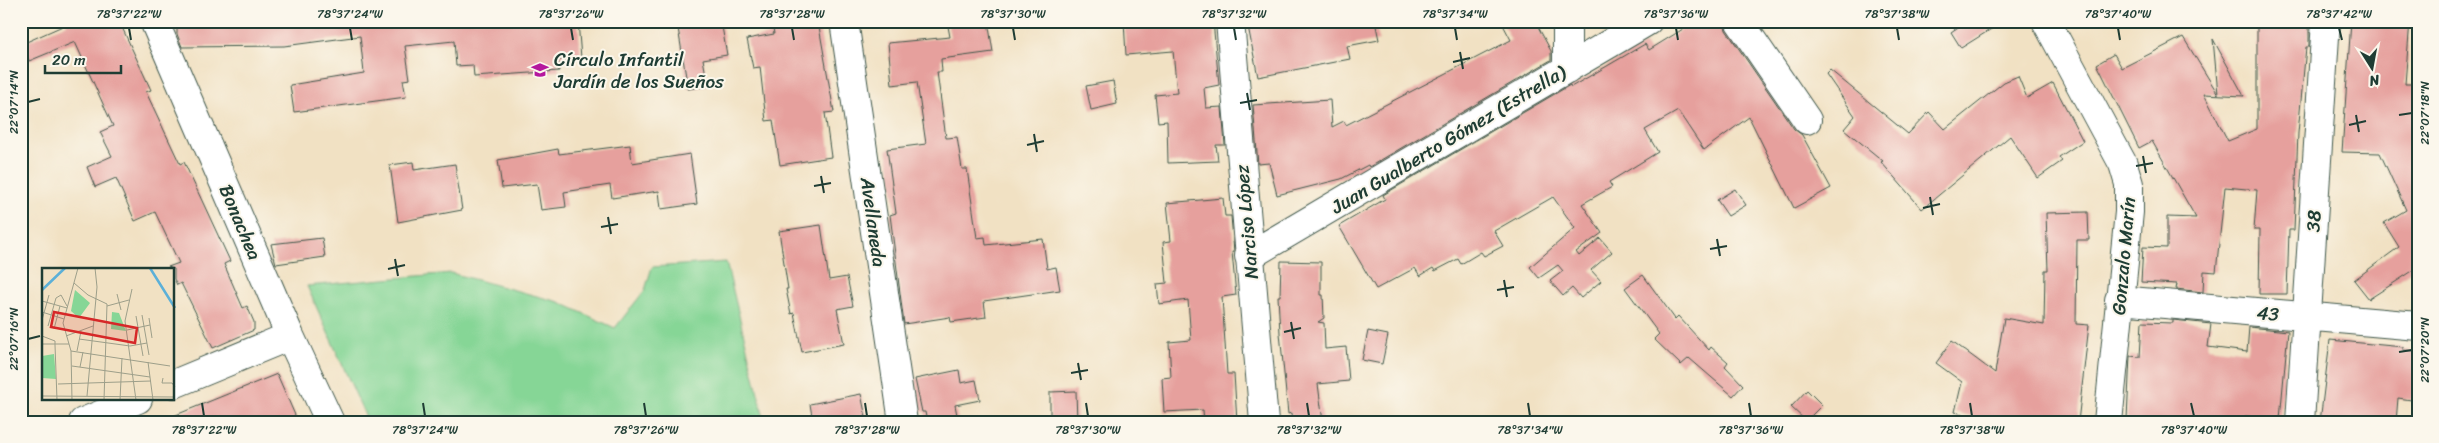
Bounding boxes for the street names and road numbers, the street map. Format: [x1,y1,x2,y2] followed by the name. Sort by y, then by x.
[1323,55,1573,223] street label: Juan Gualberto Gómez (Estrella)
[1225,162,1268,280] street label: Narciso López
[851,174,896,270] street label: Avellaneda
[210,179,271,266] street label: Bonachea
[2102,196,2145,316] street label: Gonzalo Marín
[2296,208,2331,233] street label: 38
[2255,296,2281,331] street label: 43

